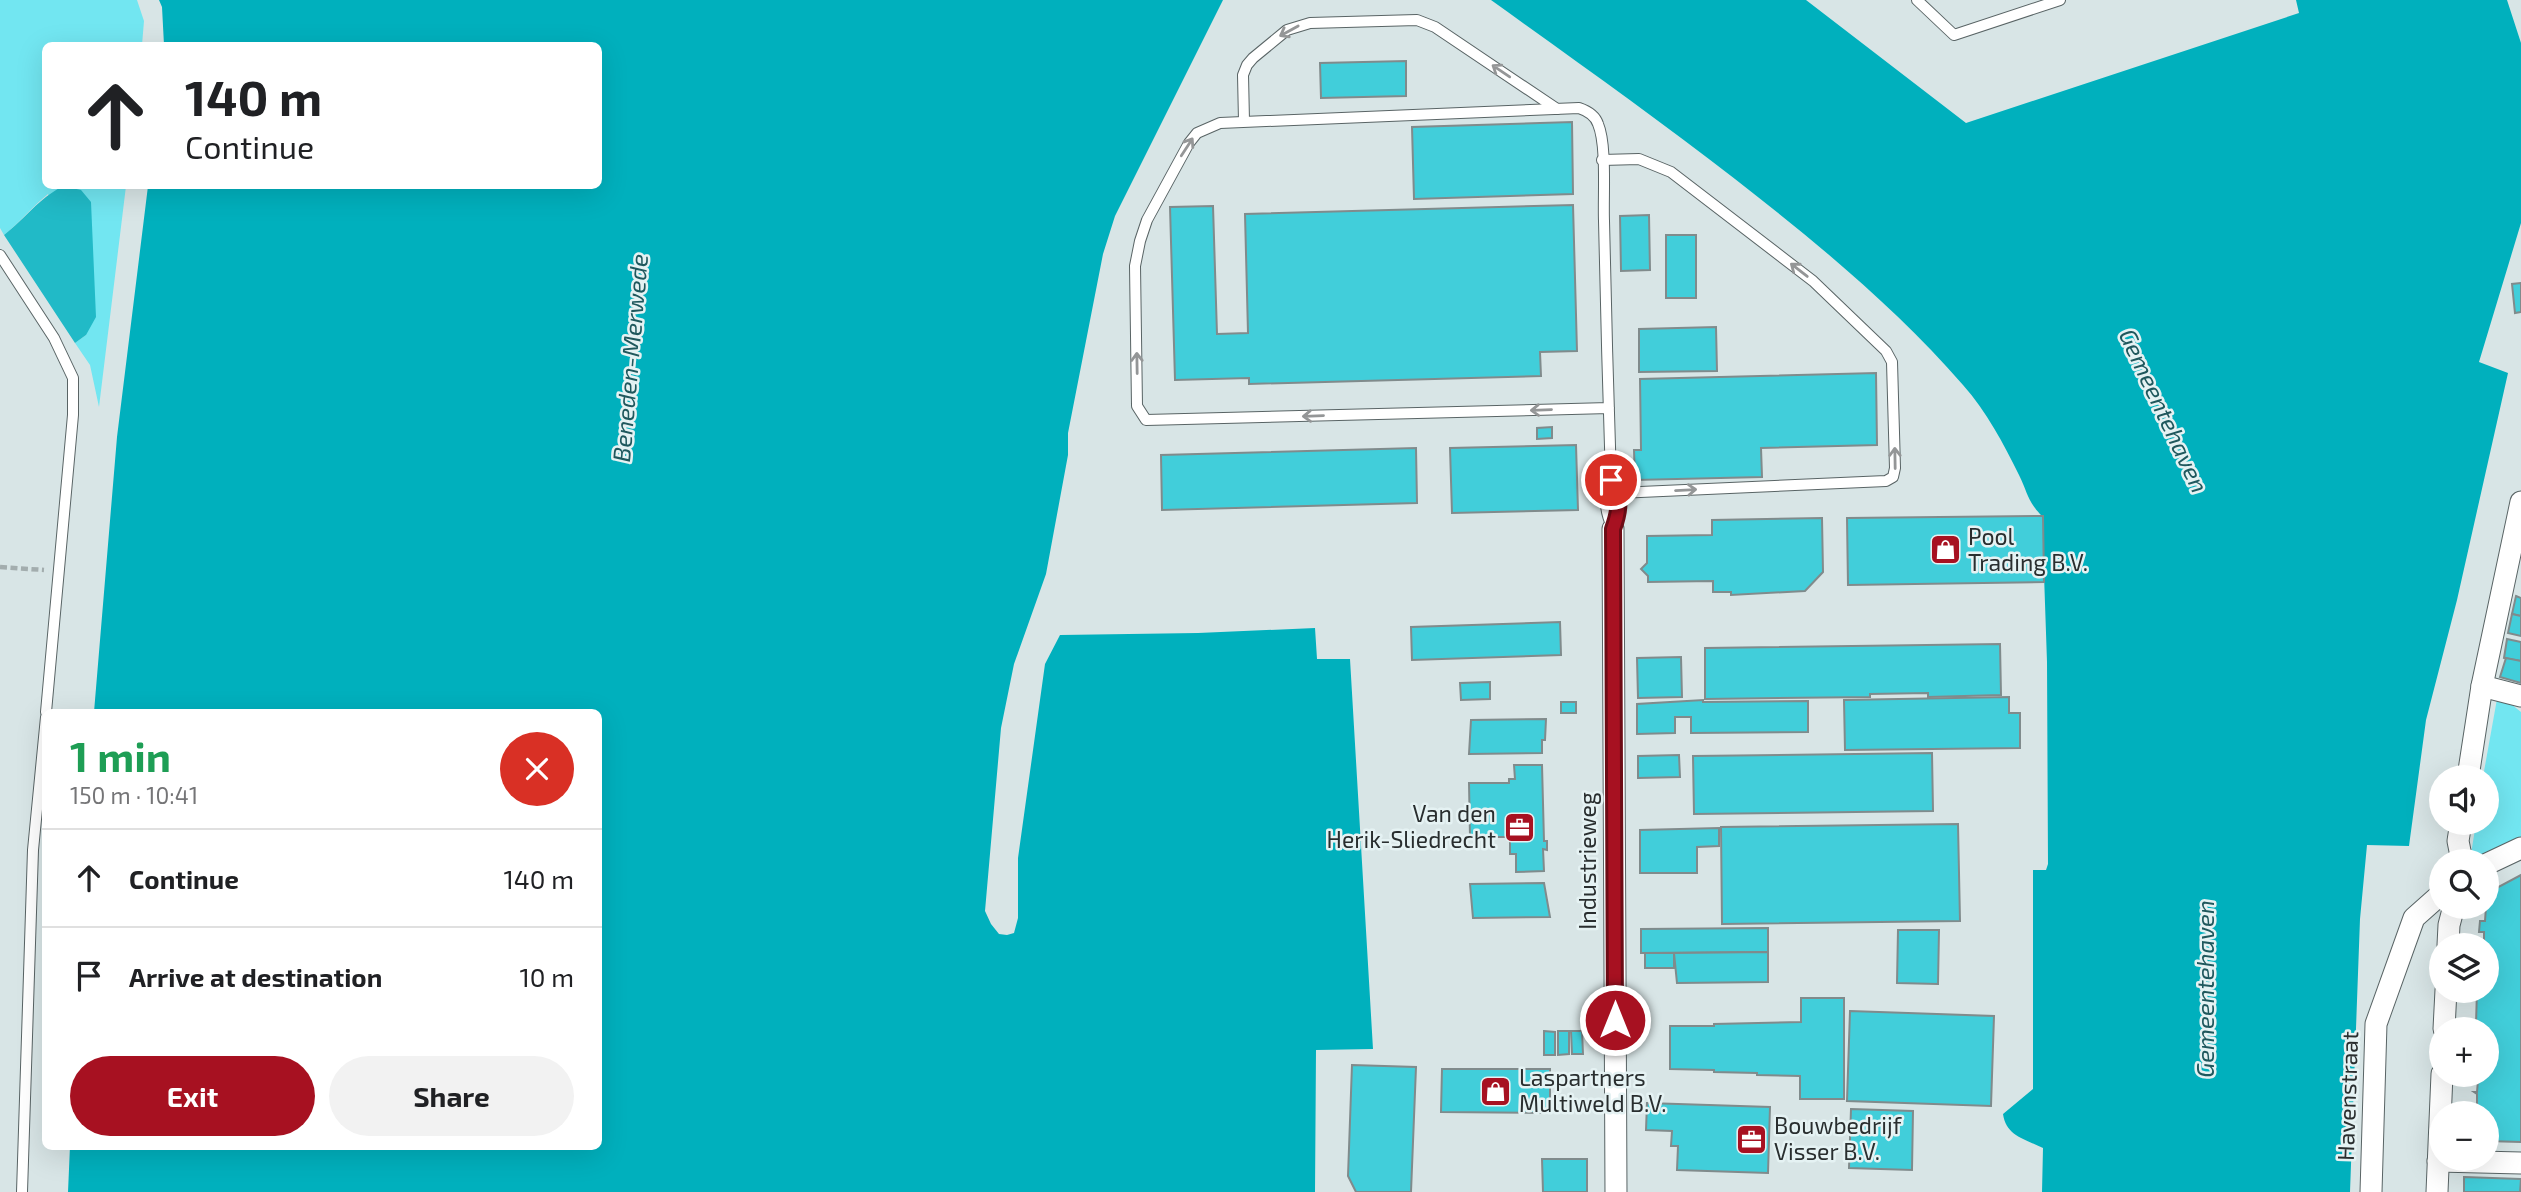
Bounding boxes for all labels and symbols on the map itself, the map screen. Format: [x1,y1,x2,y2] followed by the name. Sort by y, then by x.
[1280,24,1300,38] one-way arrow
[1491,64,1511,78] one-way arrow
[1181,138,1195,158] one-way arrow
[606,252,653,463] water label: Beneden-Merwede
[1790,263,1808,278] one-way arrow
[2114,324,2215,497] water label: Gemeentehaven
[1130,351,1143,374] one-way arrow
[1529,403,1552,416] one-way arrow
[1302,410,1325,423] one-way arrow
[1888,446,1902,469] one-way arrow
[1581,450,1641,510] pin
[1675,483,1697,496] one-way arrow
[1968,522,2088,576] place label: Pool Trading B.V.
[1928,533,1962,567] shop icon: Pool Trading B.V.
[1573,792,1601,930] street label: Industrieweg
[1327,799,1496,853] place label: Van den Herik-Sliedrecht
[1502,810,1536,844] office icon: Van den Herik-Sliedrecht
[2190,900,2219,1078] water label: Gemeentehaven
[1578,983,1652,1057] position arrow
[2331,1031,2363,1161] street label: Havenstraat
[1519,1063,1666,1117] place label: Laspartners Multiweld B.V.
[1479,1074,1513,1108] shop icon: Laspartners Multiweld B.V.
[1774,1111,1903,1165] place label: Bouwbedrijf Visser B.V.
[1734,1122,1768,1156] office icon: Bouwbedrijf Visser B.V.

